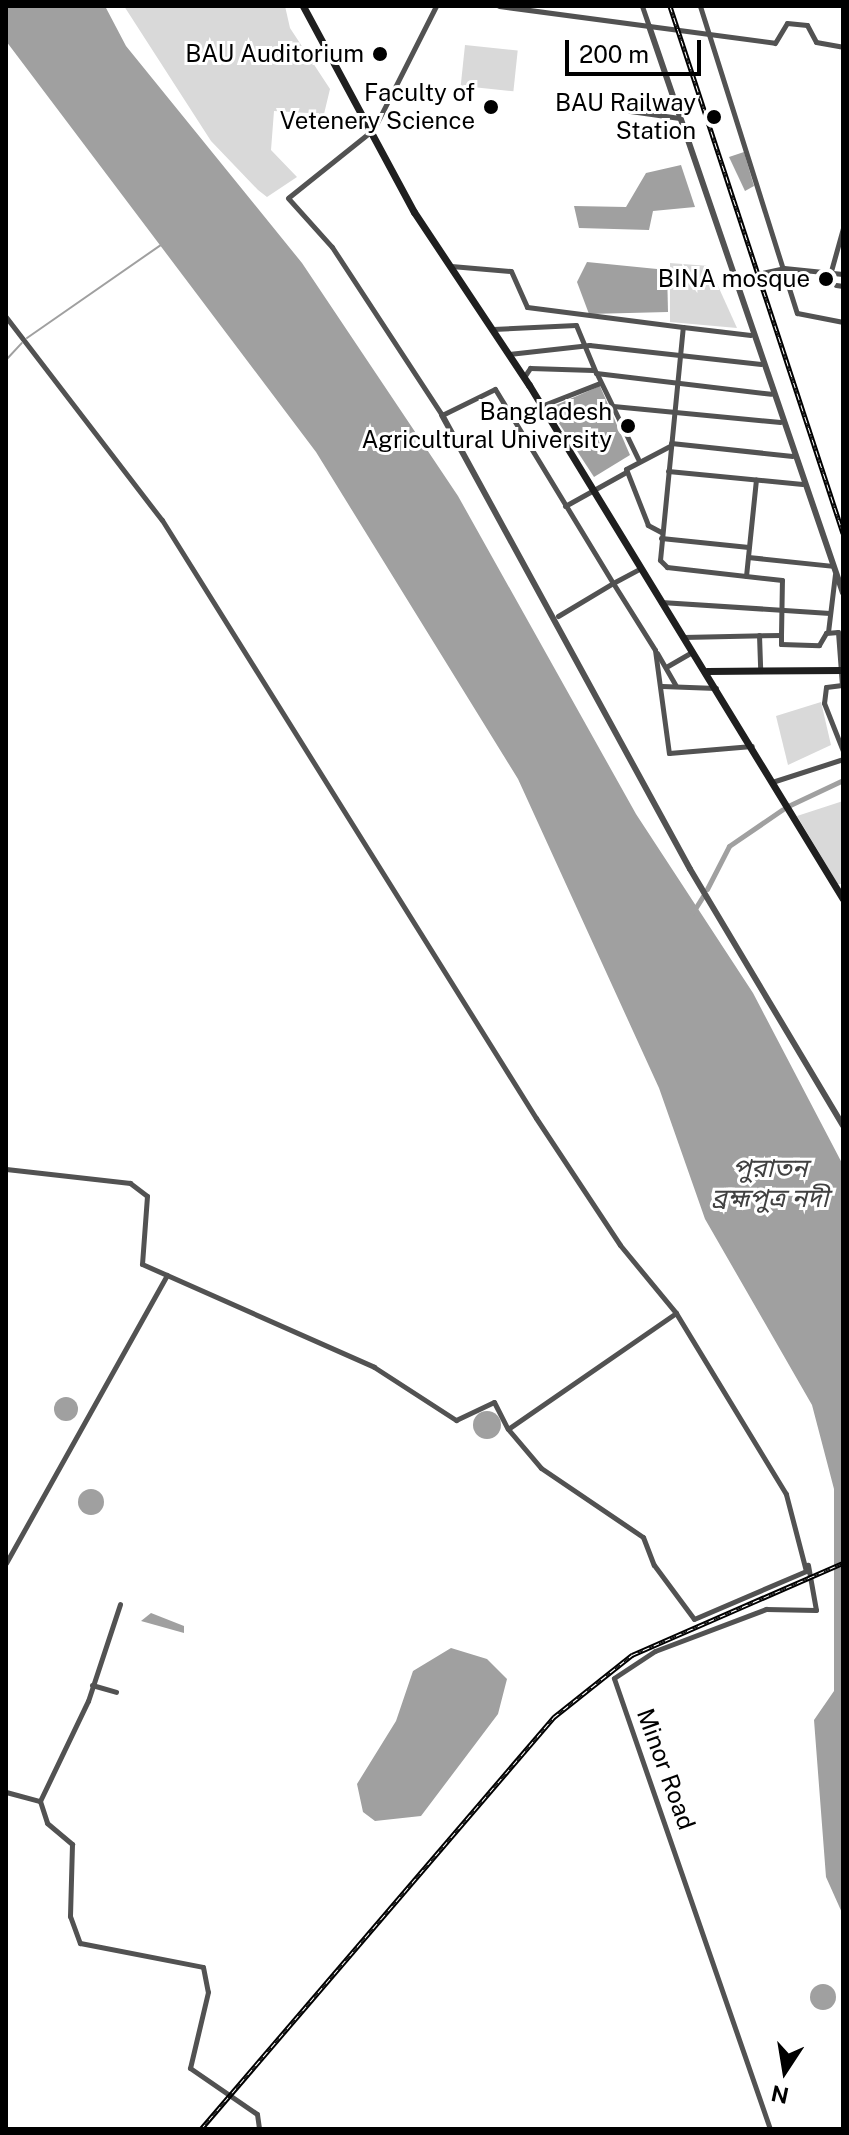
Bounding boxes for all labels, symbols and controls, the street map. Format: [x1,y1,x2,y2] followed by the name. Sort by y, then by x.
[569,24,705,74] scale bar
[185,40,364,68] place label: BAU Auditorium
[579,40,649,68] text: 200 m
[371,45,389,63] marker: BAU Auditorium
[280,79,475,135] place label: Faculty of Vetenery Science
[555,89,696,145] place label: BAU Railway Station
[482,98,500,116] marker: Faculty of Vetenery Science
[703,106,725,128] marker: BAU Railway Station
[658,265,810,293] place label: BINA mosque
[817,270,835,288] marker: BINA mosque
[361,398,612,454] place label: Bangladesh Agricultural University
[619,417,637,435] marker: Bangladesh Agricultural University
[712,1152,828,1214] water label: পুরাতন ব্রহ্মপুত্র নদী
[631,1704,701,1834] street label: Minor Road
[745,2031,825,2111] north arrow
[769,2080,791,2109] text: N

